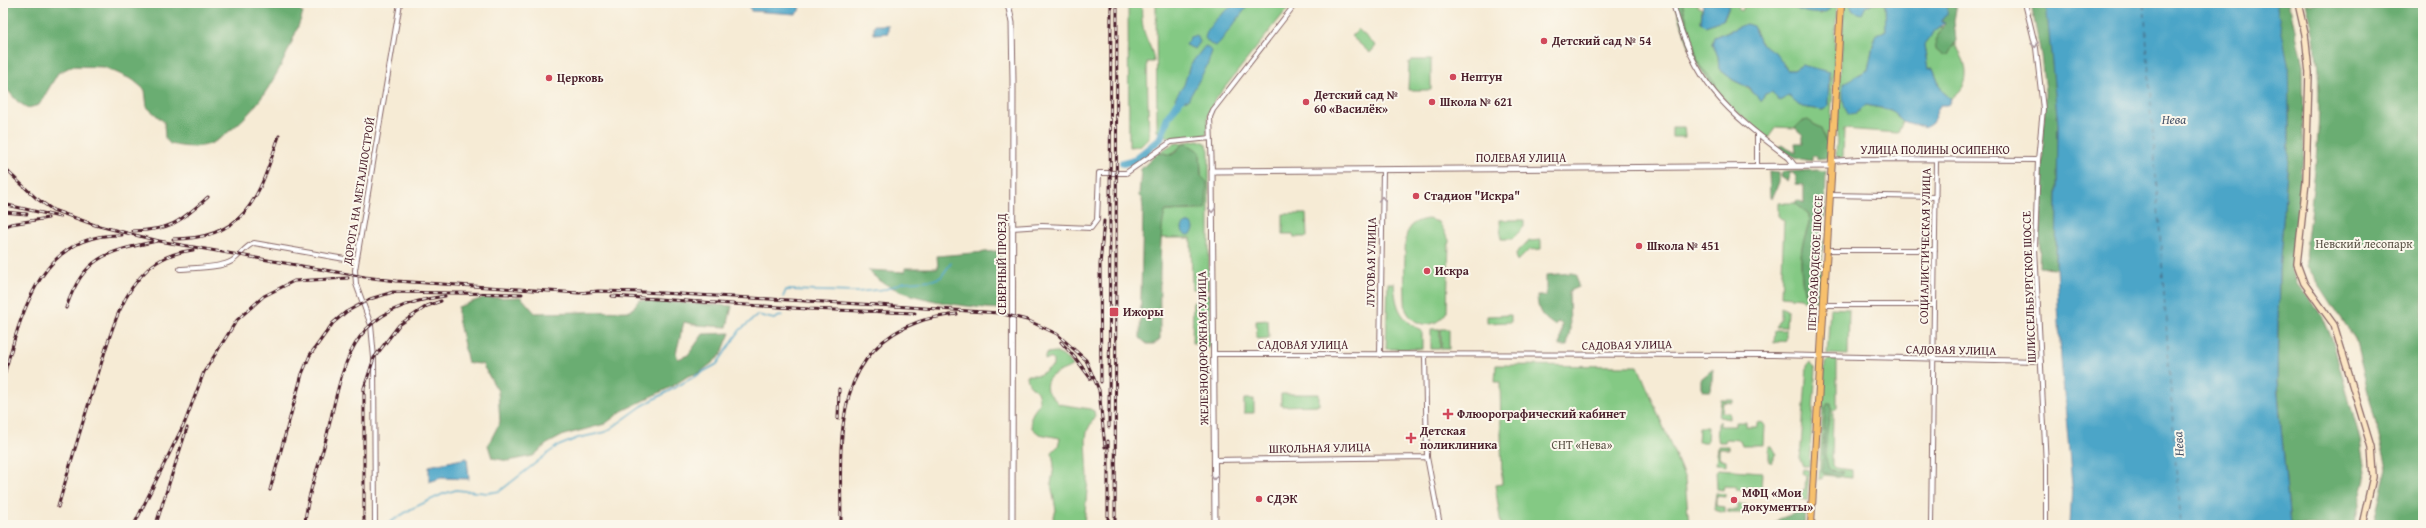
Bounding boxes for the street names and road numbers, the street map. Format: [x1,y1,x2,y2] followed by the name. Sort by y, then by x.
[338,116,379,267] street label: ДОРОГА НА МЕТАЛЛОСТРОЙ
[1860,141,2010,158] street label: УЛИЦА ПОЛИНЫ ОСИПЕНКО
[1476,149,1567,166] street label: ПОЛЕВАЯ УЛИЦА
[1915,167,1934,324] street label: СОЦИАЛИСТИЧЕСКАЯ УЛИЦА
[1802,195,1827,331] street label: ПЕТРОЗАВОДСКОЕ ШОССЕ
[2017,211,2040,363] street label: ШЛИССЕЛЬБУРГСКОЕ ШОССЕ
[993,213,1010,315] street label: СЕВЕРНЫЙ ПРОЕЗД
[1361,216,1380,307] street label: ЛУГОВАЯ УЛИЦА
[1193,270,1212,426] street label: ЖЕЛЕЗНОДОРОЖНАЯ УЛИЦА
[1582,335,1673,354] street label: САДОВАЯ УЛИЦА
[1258,336,1349,353] street label: САДОВАЯ УЛИЦА
[1906,340,1997,359] street label: САДОВАЯ УЛИЦА
[1269,438,1372,457] street label: ШКОЛЬНАЯ УЛИЦА

